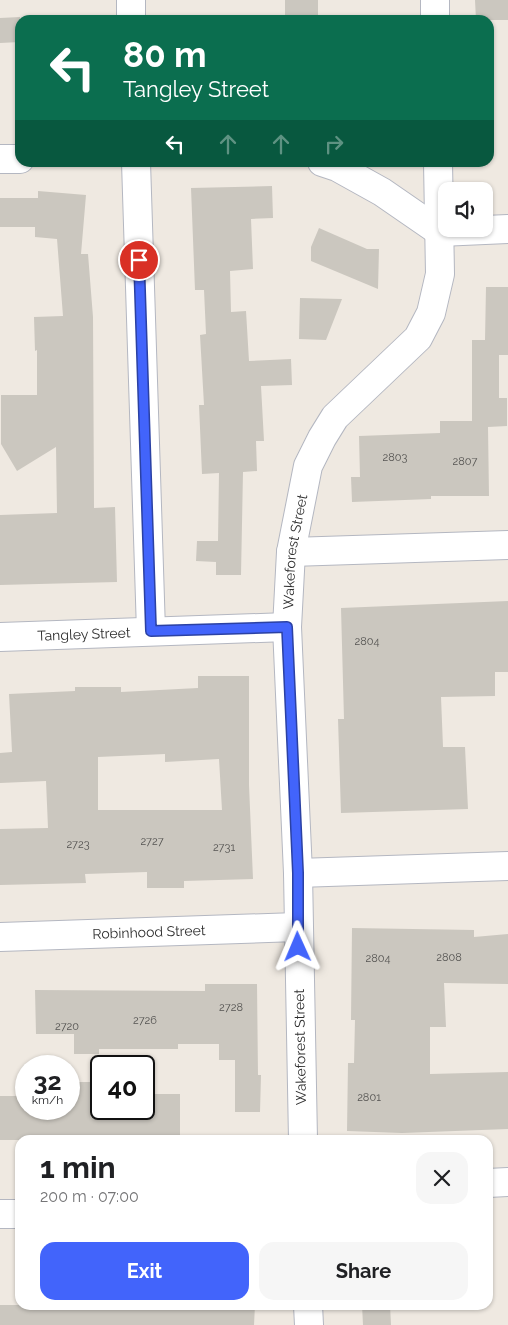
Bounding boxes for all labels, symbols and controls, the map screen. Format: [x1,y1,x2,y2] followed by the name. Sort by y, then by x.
[123,34,207,75] text: 80 m
[40,35,105,100] icon: left
[123,76,269,102] text: Tangley Street
[161,130,189,158] icon: left
[214,130,242,158] icon: ahead
[267,130,295,158] icon: ahead
[320,130,348,158] icon: right
[438,182,493,237] map controls
[438,182,493,237] button: sound
[118,239,160,281] pin
[125,246,153,274] icon: arrive
[383,451,408,464] house number: 2803
[453,455,478,468] house number: 2807
[280,493,310,610] street label: Wakeforest Street
[37,624,131,644] street label: Tangley Street
[355,635,380,648] house number: 2804
[140,835,164,848] house number: 2727
[66,838,90,851] house number: 2723
[213,841,235,854] house number: 2731
[271,920,323,972] position arrow
[92,922,206,942] street label: Robinhood Street
[436,951,462,964] house number: 2808
[366,952,391,965] house number: 2804
[291,988,309,1105] street label: Wakeforest Street
[219,1001,243,1014] house number: 2728
[133,1014,157,1027] house number: 2726
[55,1020,79,1033] house number: 2720
[90,1055,155,1120] speed limit sign: 40
[33,1066,62,1096] text: 32
[357,1091,381,1104] house number: 2801
[32,1093,63,1107] text: km/h
[40,1150,116,1185] text: 1 min
[416,1152,468,1204] button: close
[40,1187,139,1206] text: 200 m · 07:00
[40,1242,249,1300] button: Exit
[259,1242,468,1300] button: Share

